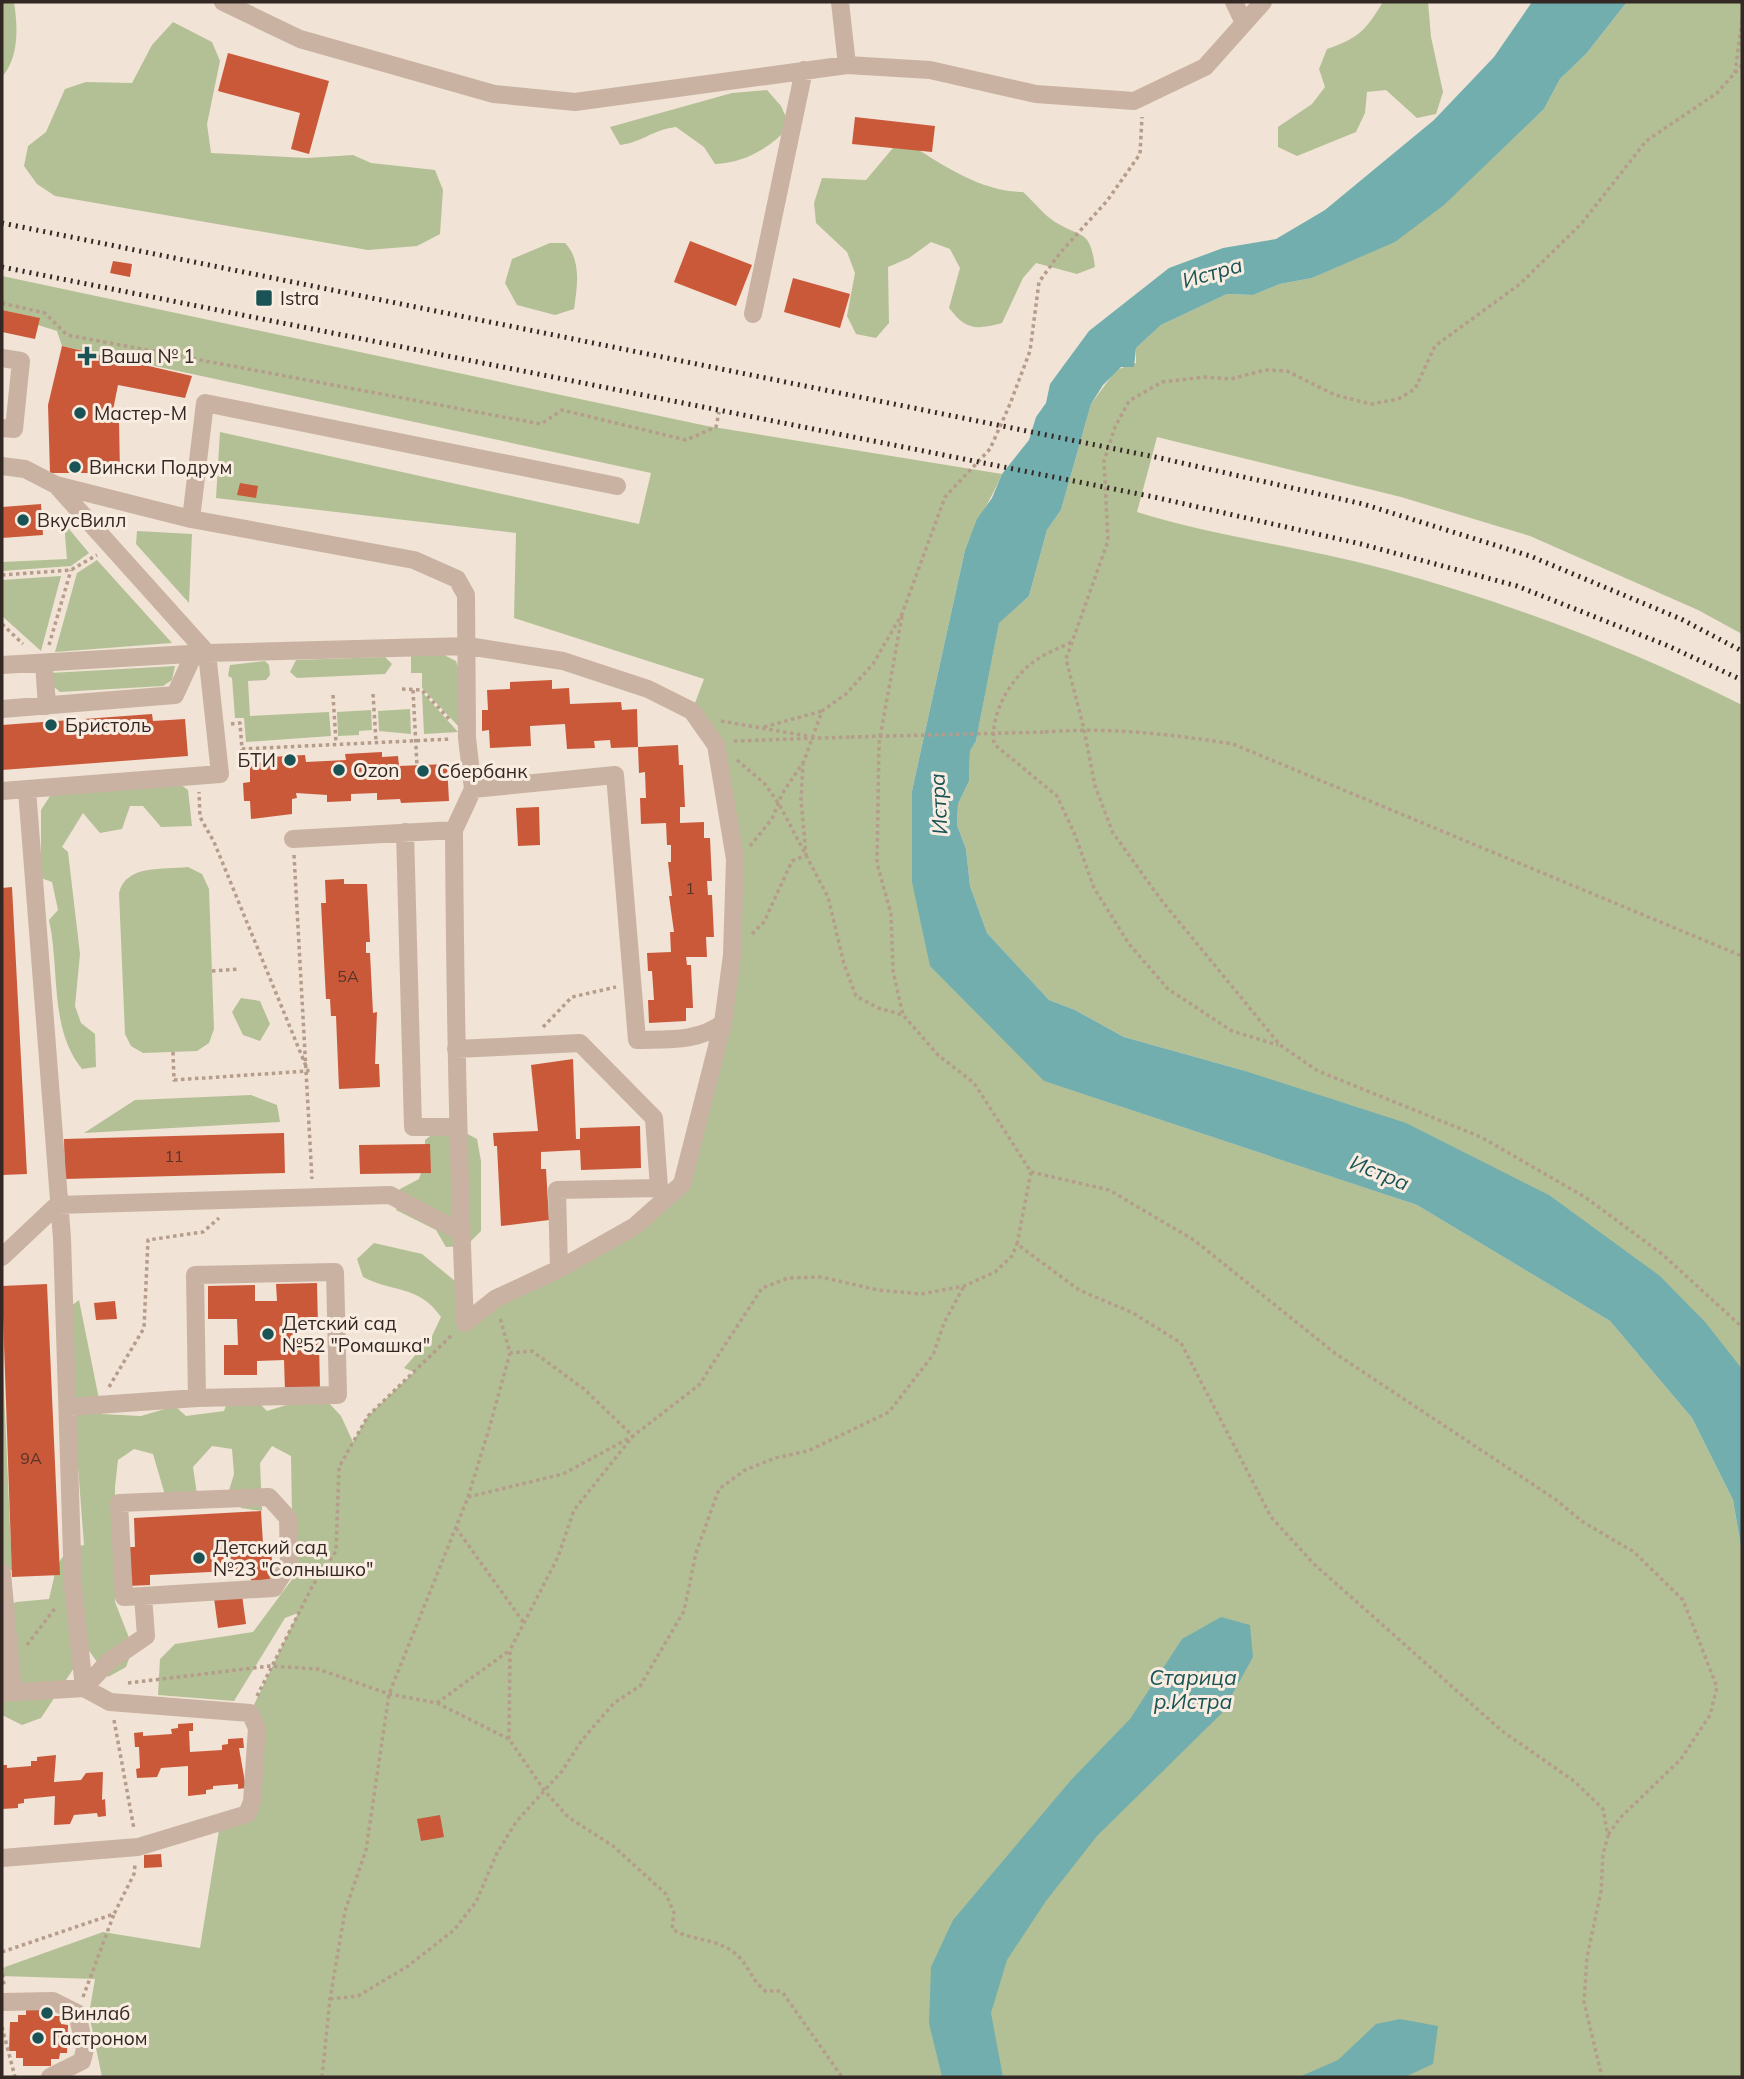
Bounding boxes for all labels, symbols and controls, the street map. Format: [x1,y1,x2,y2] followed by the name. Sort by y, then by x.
[1179,251,1245,293] water label: Истра
[280,286,319,310] place label: Istra
[254,288,274,308] marker: Istra
[101,344,195,368] place label: Ваша № 1
[79,348,95,364] marker: Ваша № 1
[94,401,187,425] place label: Мастер-М
[72,405,88,421] marker: Мастер-М
[89,455,232,479] place label: Вински Подрум
[67,459,83,475] marker: Вински Подрум
[37,508,126,532] place label: ВкусВилл
[15,512,31,528] marker: ВкусВилл
[65,713,151,737] place label: Бристоль
[43,717,59,733] marker: Бристоль
[237,748,276,772] place label: БТИ
[282,752,298,768] marker: БТИ
[353,758,399,782] place label: Ozon
[437,759,528,783] place label: Сбербанк
[331,762,347,778] marker: Ozon
[415,763,431,779] marker: Сбербанк
[923,772,953,835] water label: Истра
[685,878,695,898] house number: 1
[337,966,359,986] house number: 5А
[164,1146,184,1166] house number: 11
[1347,1148,1414,1196] water label: Истра
[282,1311,430,1357] place label: Детский сад №52 "Ромашка"
[260,1326,276,1342] marker: Детский сад №52 "Ромашка"
[20,1448,42,1468] house number: 9А
[213,1535,373,1581] place label: Детский сад №23 "Солнышко"
[191,1550,207,1566] marker: Детский сад №23 "Солнышко"
[1149,1664,1237,1714] water label: Старица р.Истра
[61,2001,130,2025] place label: Винлаб
[39,2005,55,2021] marker: Винлаб
[52,2026,148,2050] place label: Гастроном
[30,2030,46,2046] marker: Гастроном

